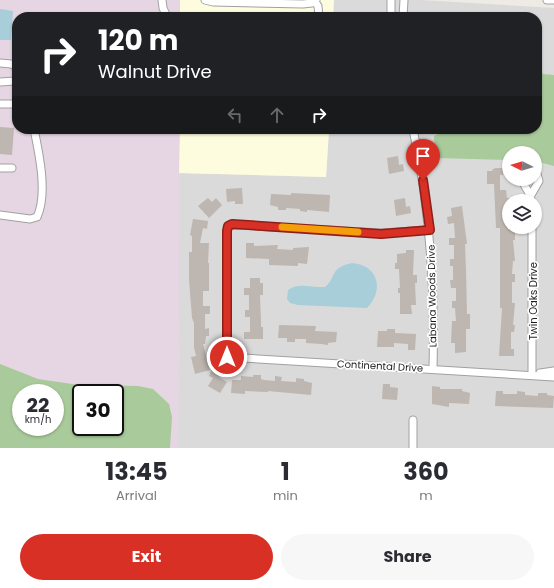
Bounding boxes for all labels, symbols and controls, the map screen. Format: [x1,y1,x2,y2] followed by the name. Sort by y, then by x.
[98,21,178,60] text: 120 m
[32,28,84,80] icon: right
[98,59,212,84] text: Walnut Drive
[224,104,246,126] icon: left
[266,104,288,126] icon: ahead
[308,104,330,126] icon: right
[406,139,440,180] pin
[412,145,434,167] icon: arrive
[502,146,542,186] north arrow
[502,146,542,234] map controls
[502,194,542,234] button: layers
[424,245,440,347] street label: Labana Woods Drive
[526,262,541,340] street label: Twin Oaks Drive
[206,336,248,378] position arrow
[337,356,423,376] street label: Continental Drive
[72,384,124,436] speed limit sign: 30
[27,391,49,419] text: 22
[25,412,51,427] text: km/h
[105,455,168,488] text: 13:45
[281,455,290,488] text: 1
[403,455,449,488] text: 360
[116,486,157,505] text: Arrival
[273,486,298,505] text: min
[419,486,433,505] text: m
[20,534,273,580] button: Exit
[281,534,534,580] button: Share

